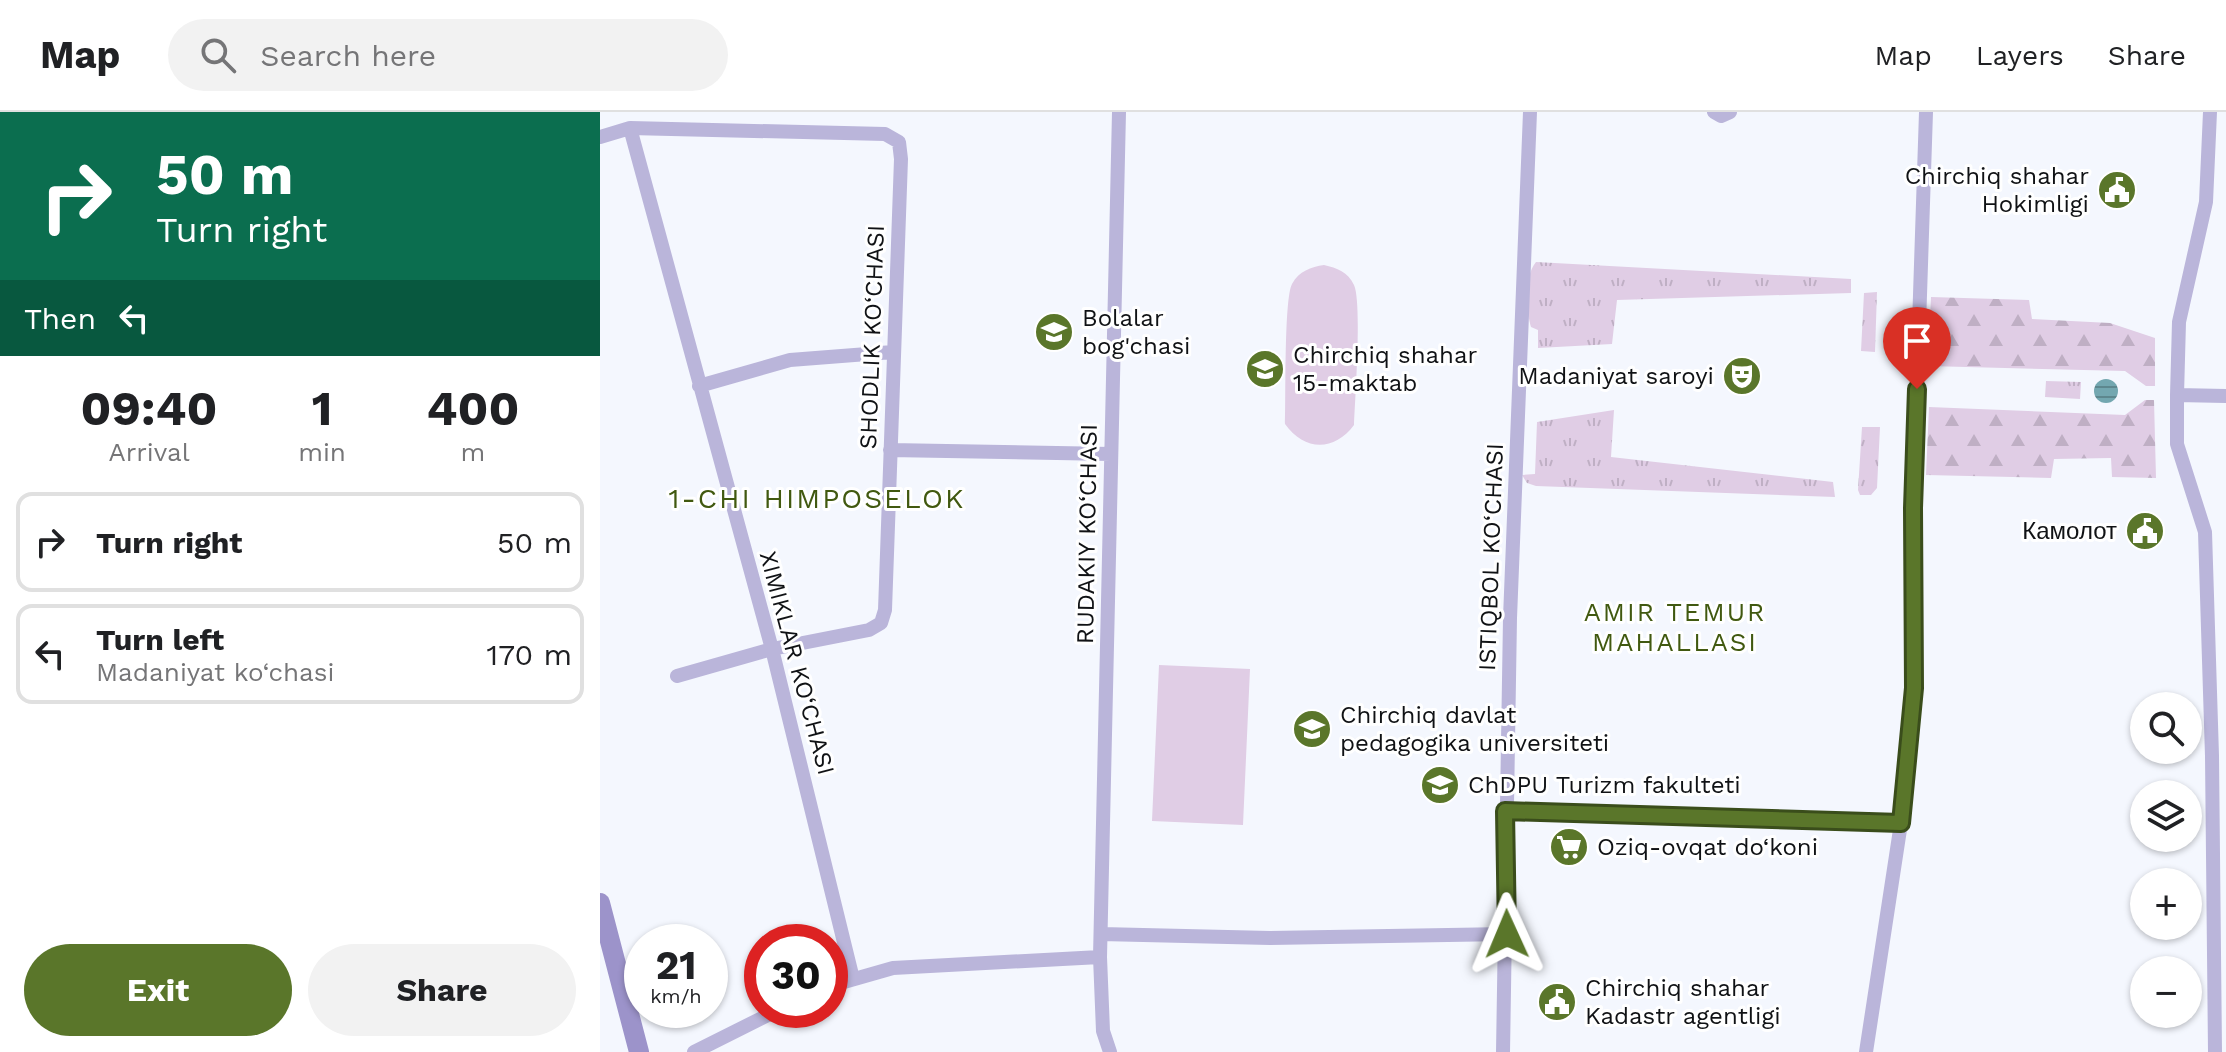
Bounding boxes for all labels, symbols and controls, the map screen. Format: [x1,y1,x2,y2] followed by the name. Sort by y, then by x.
[168,19,728,91] search box
[40,33,120,77] text: Map
[196,33,240,77] icon: search
[260,38,436,73] text: Search here
[1875,39,1932,72] text: Map
[1976,39,2064,72] text: Layers
[2108,39,2186,72] text: Share
[156,142,293,208] text: 50 m
[24,144,128,248] icon: right
[1905,162,2089,218] place label: Chirchiq shahar Hokimligi
[2096,169,2138,211] public building icon: Chirchiq shahar Hokimligi
[156,209,327,251] text: Turn right
[854,224,890,450] street label: SHODLIK KO‘CHASI
[112,296,156,340] icon: left
[24,301,96,336] text: Then
[1082,304,1190,360] place label: Bolalar bog'chasi
[1883,307,1951,389] pin
[1033,311,1075,353] school or university icon: Bolalar bog'chasi
[1895,319,1939,363] icon: arrive
[1293,341,1478,397] place label: Chirchiq shahar 15-maktab
[1244,348,1286,390] school or university icon: Chirchiq shahar 15-maktab
[1721,355,1763,397] theatre icon: Madaniyat saroyi
[1518,362,1714,390] place label: Madaniyat saroyi
[81,380,218,437] text: 09:40
[312,380,332,437] text: 1
[427,380,519,437] text: 400
[1071,424,1103,644] street label: RUDAKIY KO‘CHASI
[108,437,190,467] text: Arrival
[298,437,346,467] text: min
[461,437,485,467] text: m
[1473,443,1509,671] street label: ISTIQBOL KO‘CHASI
[669,482,965,515] district label: 1-CHI HIMPOSELOK
[2124,510,2166,552] public building icon: Камолот
[2022,517,2117,545] place label: Камолот
[28,520,72,564] icon: right
[96,525,242,560] text: Turn right
[497,525,572,560] text: 50 m
[754,548,840,778] street label: XIMIKLAR KO‘CHASI
[1584,597,1766,657] district label: AMIR TEMUR MAHALLASI
[96,622,224,657] text: Turn left
[28,632,72,676] icon: left
[487,637,572,672] text: 170 m
[96,657,334,687] text: Madaniyat ko‘chasi
[2130,692,2202,1028] map controls
[2130,692,2202,764] button: search
[1340,701,1609,757] place label: Chirchiq davlat pedagogika universiteti
[1291,708,1333,750] school or university icon: Chirchiq davlat pedagogika universiteti
[1419,764,1461,806] school or university icon: ChDPU Turizm fakulteti
[1468,771,1741,799] place label: ChDPU Turizm fakulteti
[2130,780,2202,852] button: layers
[1548,826,1590,868] supermarket icon: Oziq-ovqat do‘koni
[1597,833,1818,861] place label: Oziq-ovqat do‘koni
[2130,868,2202,940] button: +
[1465,892,1549,976] position arrow
[744,924,848,1028] speed limit sign: 30
[655,942,697,989] text: 21
[24,944,292,1036] button: Exit
[308,944,576,1036] button: Share
[2130,956,2202,1028] button: −
[1585,974,1781,1030] place label: Chirchiq shahar Kadastr agentligi
[1536,981,1578,1023] public building icon: Chirchiq shahar Kadastr agentligi
[650,984,702,1008] text: km/h

